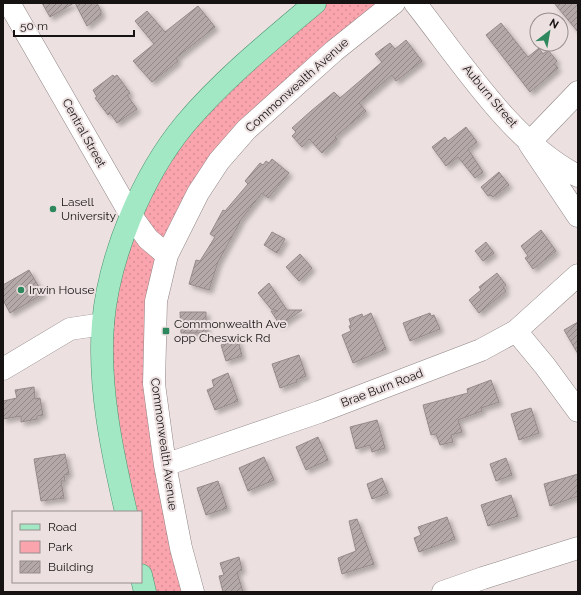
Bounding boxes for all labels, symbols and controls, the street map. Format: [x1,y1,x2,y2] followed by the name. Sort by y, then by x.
[14,12,134,38] scale bar
[529,12,569,52] north arrow
[547,16,561,32] text: N
[20,19,48,33] text: 50 m
[243,35,351,135] street label: Commonwealth Avenue
[460,62,520,130] street label: Auburn Street
[59,96,109,170] street label: Central Street
[61,195,116,223] place label: Lasell University
[48,204,58,214] marker: Lasell University
[29,283,94,297] place label: Irwin House
[16,285,26,295] marker: Irwin House
[174,317,286,345] place label: Commonwealth Ave opp Cheswick Rd
[161,326,171,336] marker: Commonwealth Ave opp Cheswick Rd
[339,366,425,410] street label: Brae Burn Road
[148,377,180,511] street label: Commonwealth Avenue
[12,511,142,583] legend
[48,520,77,534] text: Road
[48,540,73,554] text: Park
[48,560,94,574] text: Building

